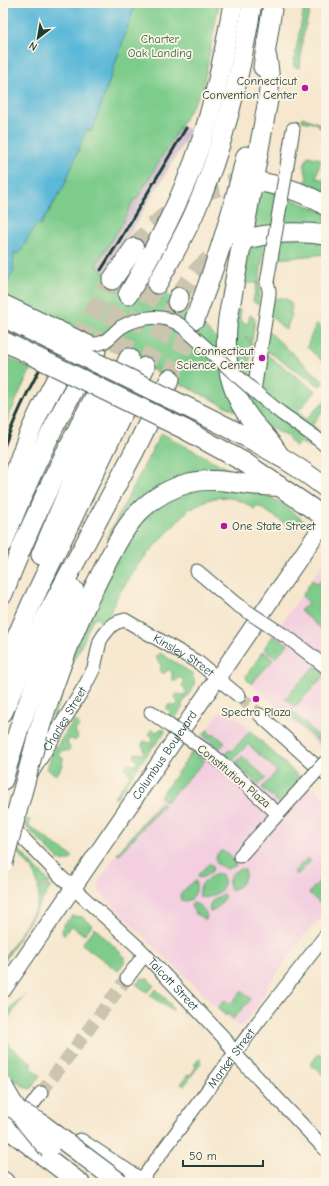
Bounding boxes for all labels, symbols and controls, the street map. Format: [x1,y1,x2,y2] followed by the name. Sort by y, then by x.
[18,18,58,58] north arrow
[128,32,192,60] park label: Charter Oak Landing
[27,39,40,54] text: N
[202,74,298,102] place label: Connecticut Convention Center
[300,83,310,93] marker: Connecticut Convention Center
[177,344,255,372] place label: Connecticut Science Center
[257,353,267,363] marker: Connecticut Science Center
[232,519,316,533] place label: One State Street
[219,521,229,531] marker: One State Street
[151,631,217,680] street label: Kinsley Street
[40,684,90,754] street label: Charles Street
[251,694,261,704] marker: Spectra Plaza
[221,705,291,719] place label: Spectra Plaza
[129,708,200,802] street label: Columbus Boulevard
[195,741,273,811] street label: Constitution Plaza
[145,955,202,1014] street label: Talcott Street
[205,1026,258,1091] street label: Market Street
[183,1142,263,1168] scale bar
[189,1149,217,1163] text: 50 m

